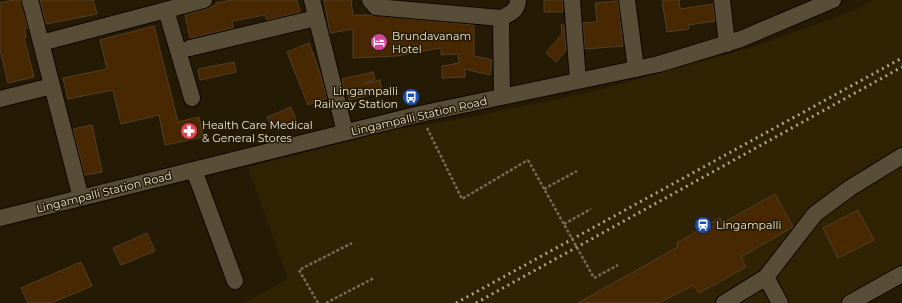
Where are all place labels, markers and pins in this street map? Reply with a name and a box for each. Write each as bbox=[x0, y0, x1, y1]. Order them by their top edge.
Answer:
place label: Brundavanam Hotel bbox=[392, 29, 471, 56]
hotel icon: Brundavanam Hotel bbox=[369, 32, 389, 52]
place label: Lingampalli Railway Station bbox=[314, 84, 398, 111]
bus stop icon: Lingampalli Railway Station bbox=[401, 87, 421, 107]
place label: Health Care Medical & General Stores bbox=[202, 118, 313, 145]
pharmacy icon: Health Care Medical & General Stores bbox=[179, 121, 199, 141]
station icon: Lingampalli bbox=[693, 215, 713, 235]
place label: Lingampalli bbox=[716, 218, 781, 232]

